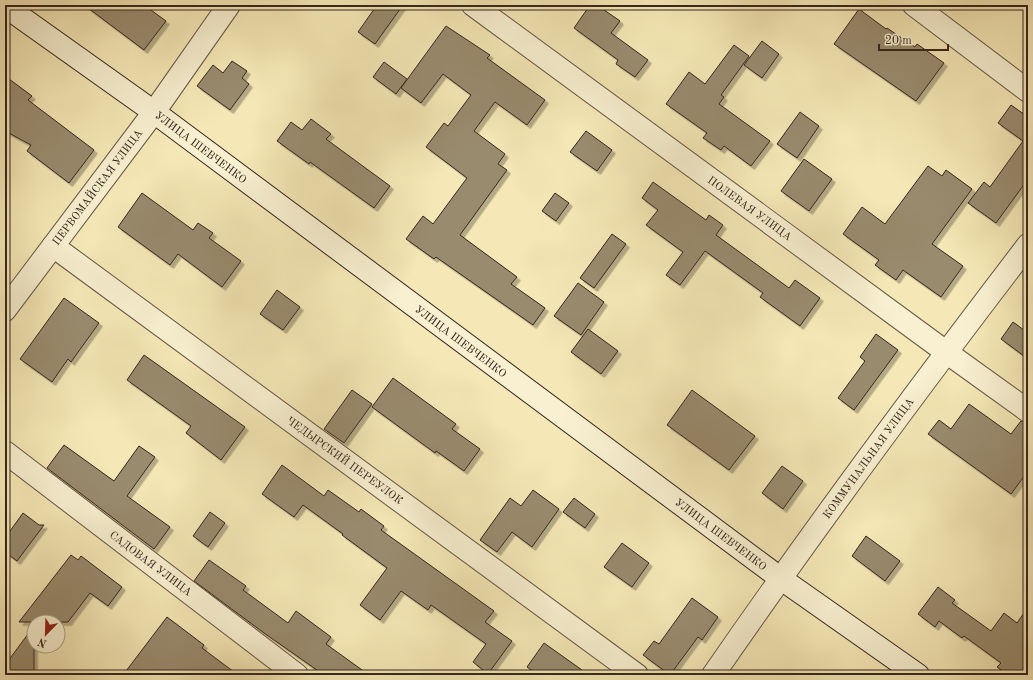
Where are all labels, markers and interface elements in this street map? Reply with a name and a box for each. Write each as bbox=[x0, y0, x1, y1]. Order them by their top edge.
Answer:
scale bar bbox=[879, 26, 948, 52]
text: 20 m bbox=[885, 35, 912, 47]
street label: УЛИЦА ШЕВЧЕНКО bbox=[152, 110, 248, 186]
street label: ПЕРВОМАЙСКАЯ УЛИЦА bbox=[50, 126, 146, 248]
street label: ПОЛЕВАЯ УЛИЦА bbox=[705, 175, 794, 244]
street label: УЛИЦА ШЕВЧЕНКО bbox=[412, 304, 508, 380]
street label: КОММУНАЛЬНАЯ УЛИЦА bbox=[822, 396, 917, 521]
street label: ЧЕДЫРСКИЙ ПЕРЕУЛОК bbox=[284, 414, 405, 507]
street label: УЛИЦА ШЕВЧЕНКО bbox=[672, 497, 768, 573]
street label: САДОВАЯ УЛИЦА bbox=[107, 530, 194, 599]
north arrow bbox=[26, 614, 66, 654]
text: N bbox=[36, 635, 49, 649]

